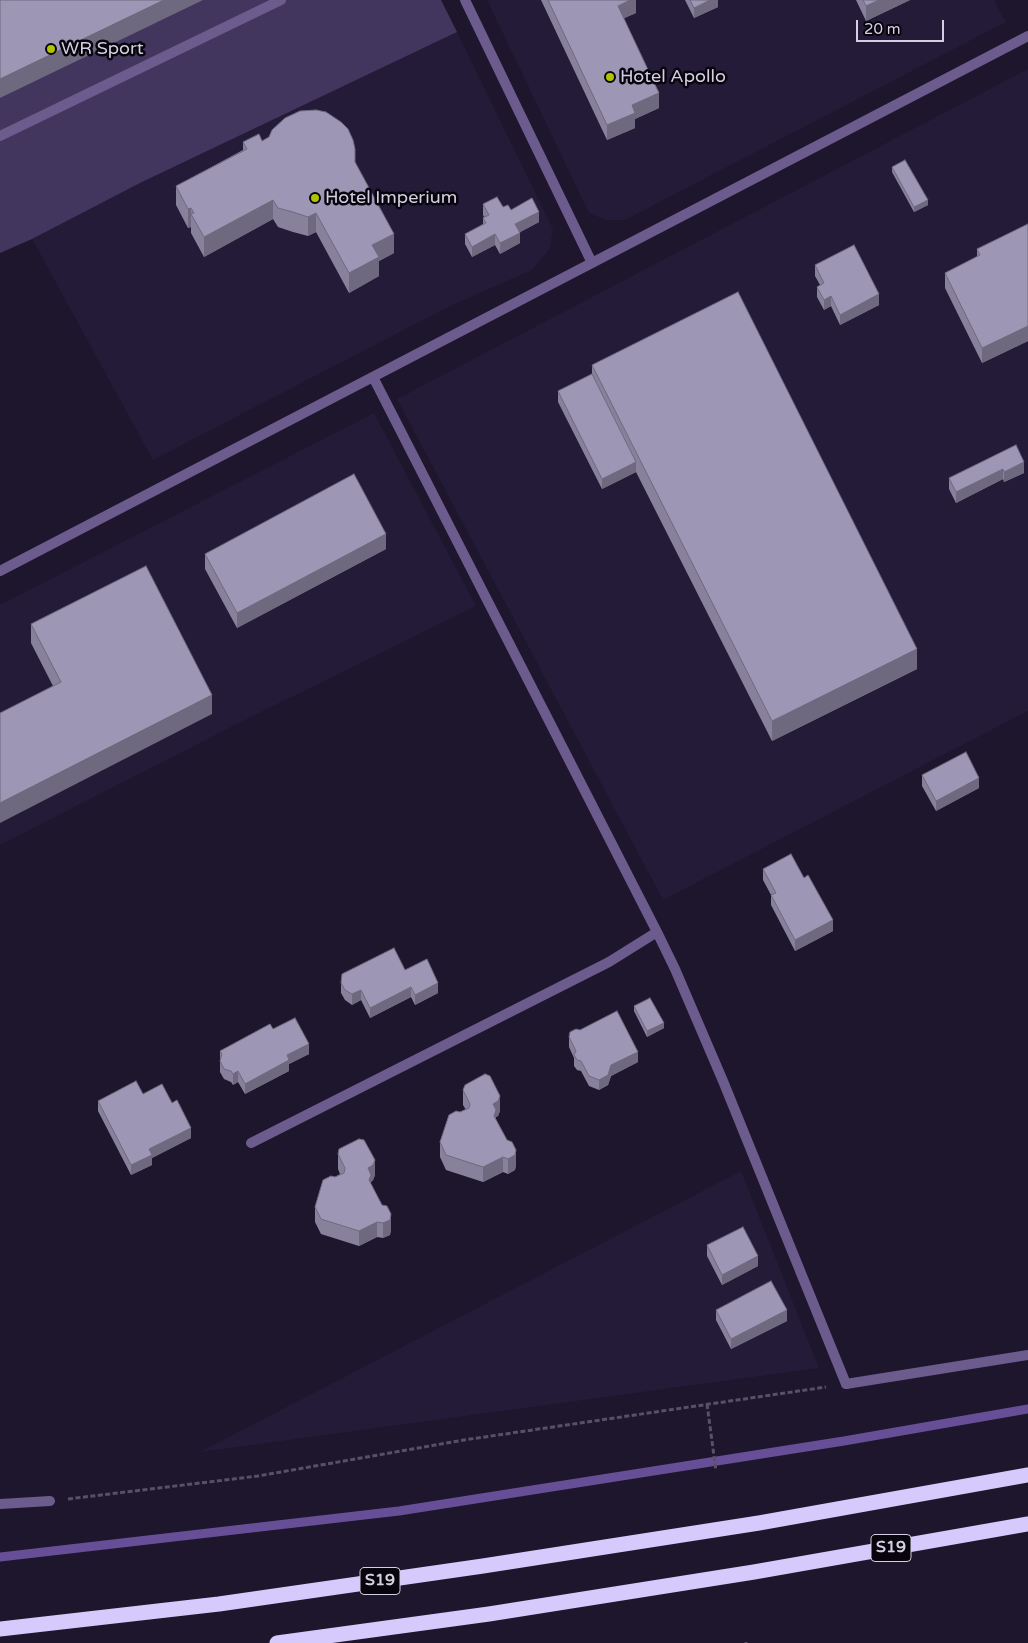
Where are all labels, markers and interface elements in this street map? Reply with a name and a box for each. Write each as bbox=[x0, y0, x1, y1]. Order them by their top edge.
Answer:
scale bar bbox=[858, 10, 946, 42]
text: 20 m bbox=[864, 20, 901, 38]
place label: WR Sport bbox=[61, 38, 144, 60]
marker: WR Sport bbox=[45, 43, 57, 55]
place label: Hotel Apollo bbox=[620, 66, 726, 88]
marker: Hotel Apollo bbox=[604, 71, 616, 83]
place label: Hotel Imperium bbox=[325, 187, 457, 209]
marker: Hotel Imperium bbox=[309, 192, 321, 204]
road number: S19 bbox=[871, 1535, 911, 1562]
road number: S19 bbox=[360, 1568, 400, 1594]

